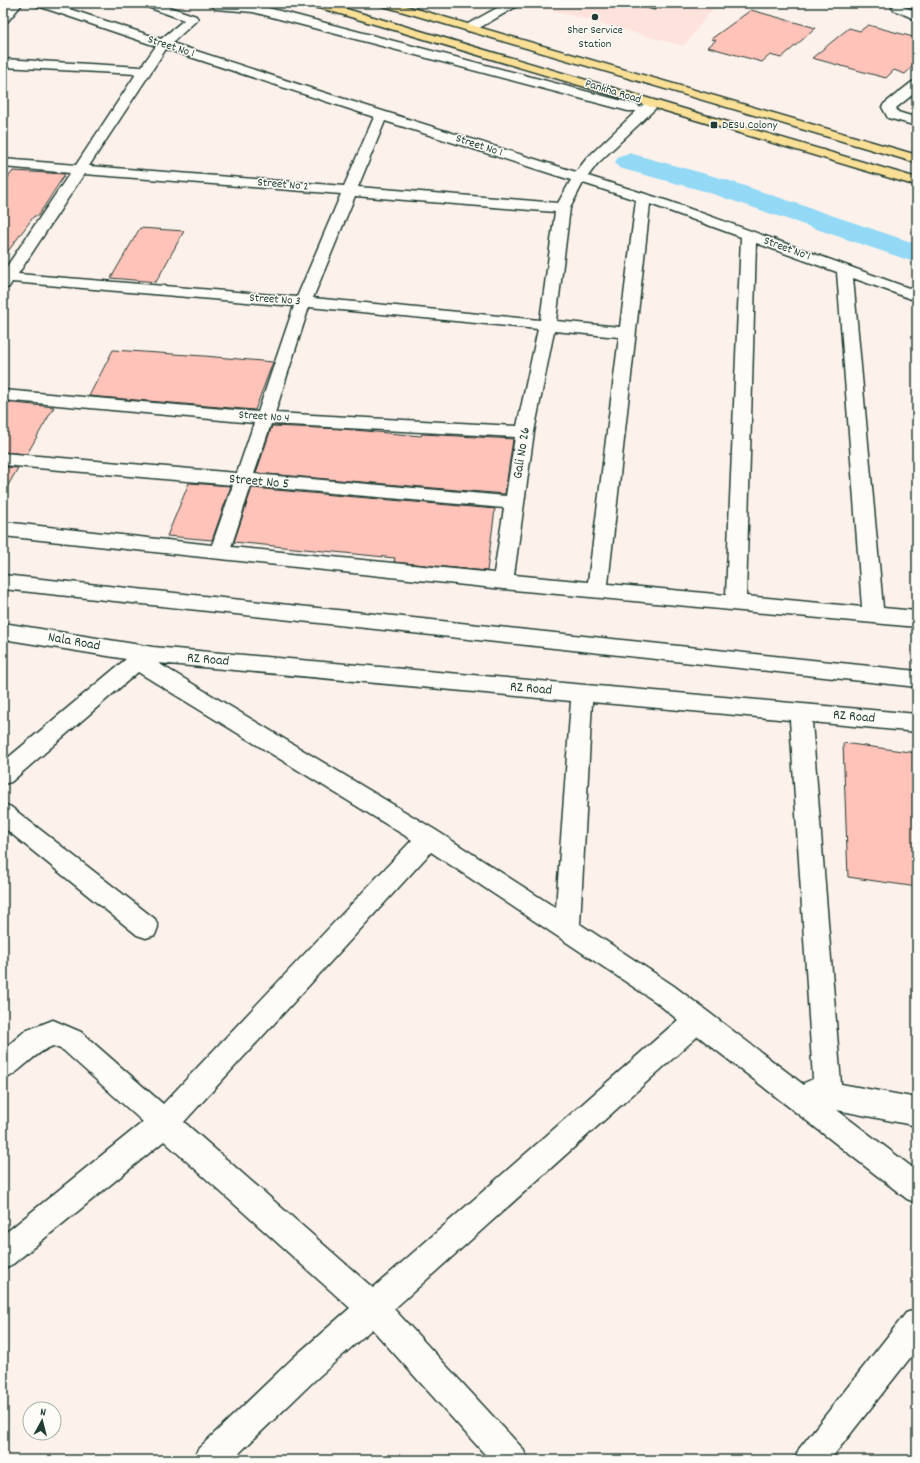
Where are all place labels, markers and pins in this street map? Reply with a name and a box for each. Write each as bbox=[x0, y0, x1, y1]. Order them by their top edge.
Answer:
marker: Sher Service Station bbox=[590, 12, 600, 22]
place label: Sher Service Station bbox=[567, 22, 623, 53]
place label: DESU Colony bbox=[722, 117, 778, 134]
marker: DESU Colony bbox=[709, 120, 719, 130]

